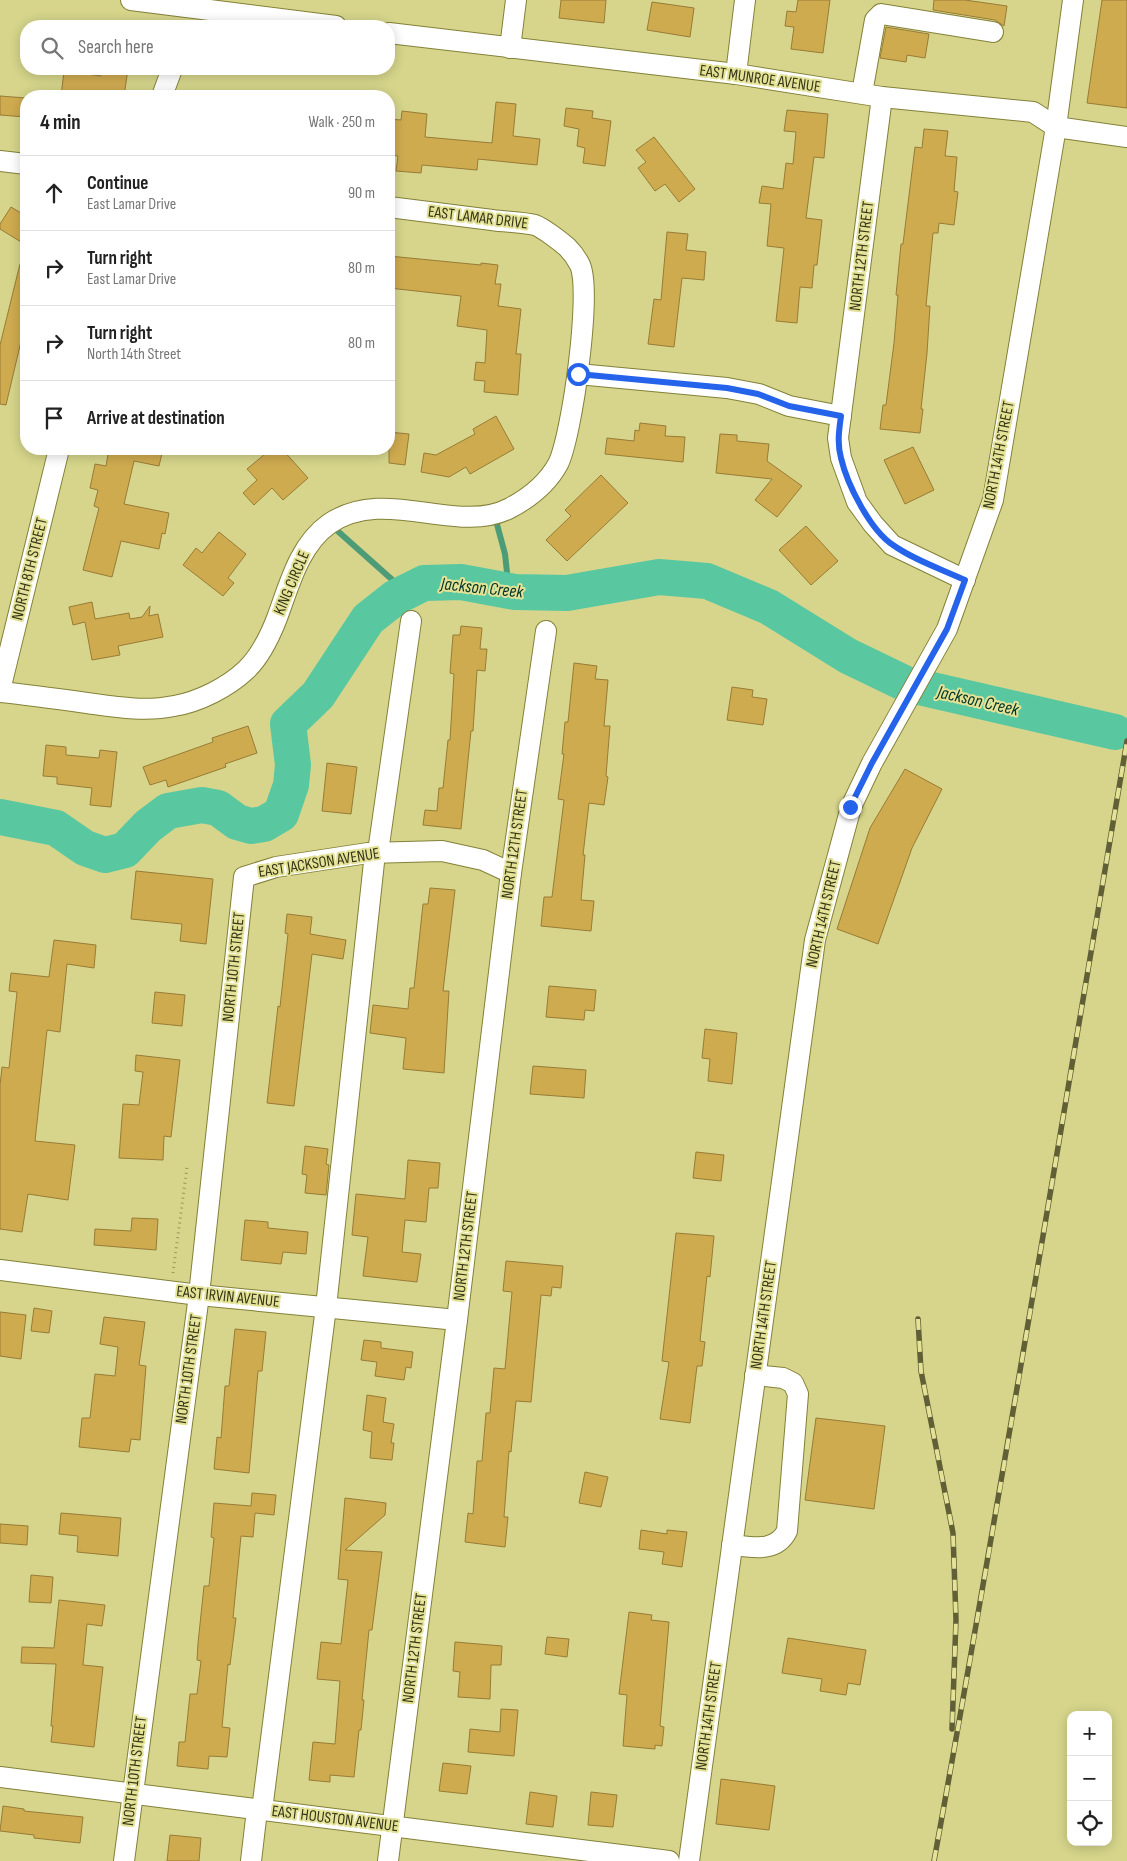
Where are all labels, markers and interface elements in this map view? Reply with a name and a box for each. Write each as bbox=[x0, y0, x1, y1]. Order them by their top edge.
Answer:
search box bbox=[20, 20, 395, 75]
icon: search bbox=[38, 34, 66, 62]
text: Search here bbox=[78, 36, 154, 59]
street label: EAST MUNROE AVENUE bbox=[698, 61, 822, 97]
text: 4 min bbox=[40, 110, 81, 135]
text: Walk · 250 m bbox=[309, 113, 375, 132]
text: Continue bbox=[87, 172, 148, 195]
icon: ahead bbox=[40, 179, 68, 207]
text: 90 m bbox=[348, 184, 375, 203]
text: East Lamar Drive bbox=[87, 195, 176, 214]
street label: NORTH 12TH STREET bbox=[846, 200, 878, 312]
street label: EAST LAMAR DRIVE bbox=[427, 202, 529, 234]
text: Turn right bbox=[87, 247, 152, 270]
icon: right bbox=[40, 254, 68, 282]
text: 80 m bbox=[348, 259, 375, 278]
text: East Lamar Drive bbox=[87, 270, 176, 289]
text: Turn right bbox=[87, 322, 152, 345]
icon: right bbox=[40, 329, 68, 357]
text: 80 m bbox=[348, 334, 375, 353]
text: North 14th Street bbox=[87, 345, 181, 364]
route start bbox=[567, 363, 590, 386]
street label: NORTH 14TH STREET bbox=[979, 399, 1019, 510]
icon: arrive bbox=[40, 404, 68, 432]
text: Arrive at destination bbox=[87, 407, 225, 430]
street label: NORTH 8TH STREET bbox=[8, 515, 52, 622]
street label: KING CIRCLE bbox=[270, 548, 314, 618]
water label: Jackson Creek bbox=[439, 573, 525, 603]
water label: Jackson Creek bbox=[934, 681, 1022, 721]
street label: NORTH 12TH STREET bbox=[498, 788, 532, 900]
route end bbox=[839, 796, 862, 819]
street label: EAST JACKSON AVENUE bbox=[257, 844, 381, 882]
street label: NORTH 14TH STREET bbox=[802, 858, 846, 969]
street label: NORTH 10TH STREET bbox=[219, 911, 249, 1023]
street label: NORTH 12TH STREET bbox=[450, 1190, 482, 1302]
street label: NORTH 14TH STREET bbox=[747, 1259, 781, 1370]
street label: EAST IRVIN AVENUE bbox=[175, 1282, 281, 1312]
street label: NORTH 10TH STREET bbox=[172, 1313, 206, 1425]
street label: NORTH 12TH STREET bbox=[399, 1592, 431, 1704]
street label: NORTH 14TH STREET bbox=[692, 1660, 726, 1771]
map controls bbox=[1067, 1711, 1112, 1846]
button: + bbox=[1067, 1711, 1112, 1756]
street label: NORTH 10TH STREET bbox=[119, 1715, 151, 1827]
button: − bbox=[1067, 1756, 1112, 1801]
button: locate bbox=[1067, 1801, 1112, 1846]
street label: EAST HOUSTON AVENUE bbox=[271, 1802, 399, 1836]

